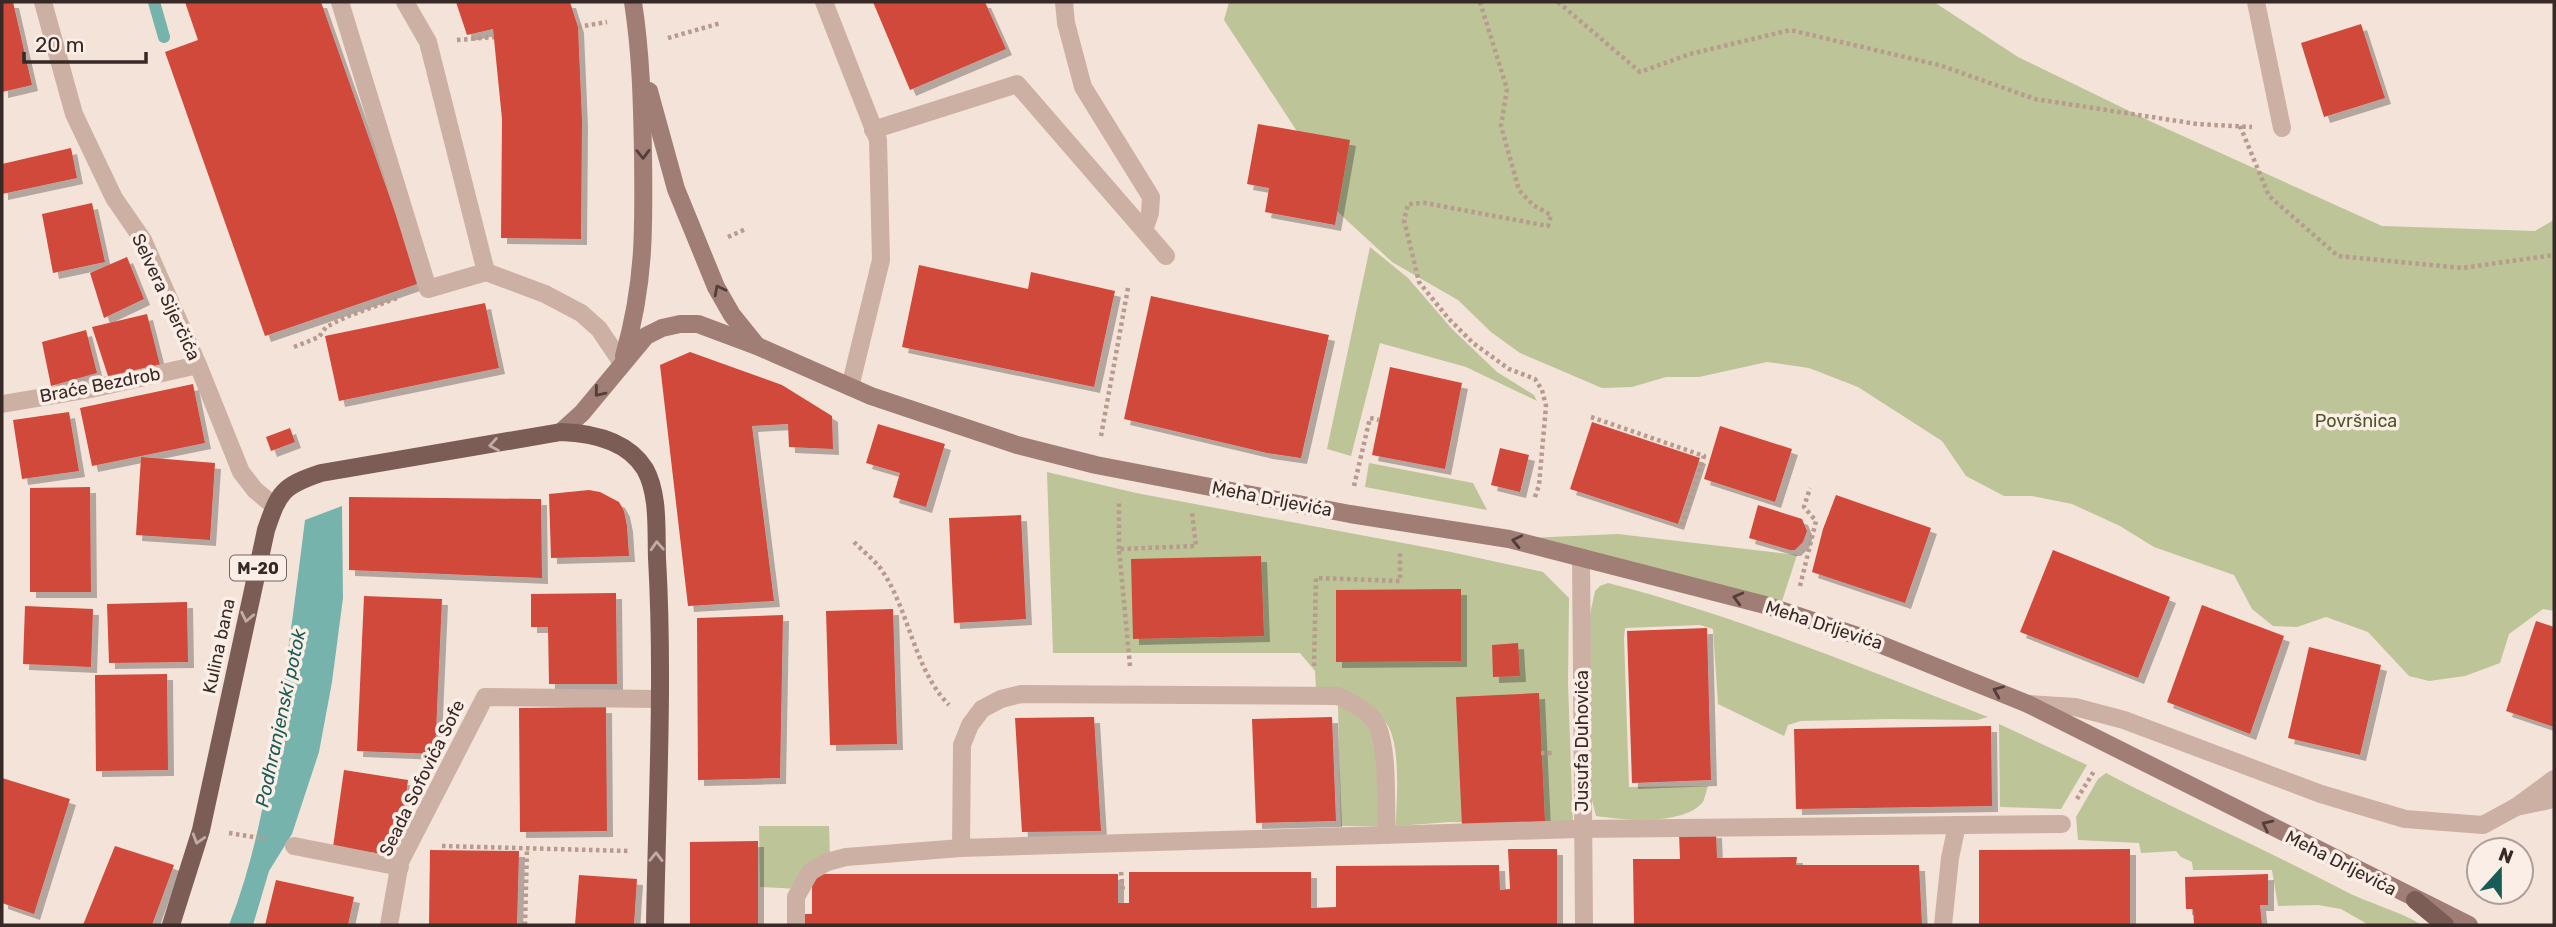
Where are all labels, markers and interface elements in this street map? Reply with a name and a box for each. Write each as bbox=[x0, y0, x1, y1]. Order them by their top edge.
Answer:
scale bar bbox=[24, 21, 147, 65]
text: 20 m bbox=[35, 32, 84, 57]
one-way arrow bbox=[635, 149, 650, 160]
street label: Selvera Sijerčića bbox=[127, 230, 205, 364]
one-way arrow bbox=[713, 285, 727, 297]
street label: Braće Bezdrob bbox=[38, 363, 162, 407]
one-way arrow bbox=[595, 385, 608, 397]
park label: Površnica bbox=[2315, 410, 2397, 432]
one-way arrow bbox=[488, 437, 500, 452]
street label: Meha Drljevića bbox=[1210, 477, 1334, 521]
one-way arrow bbox=[1512, 535, 1524, 549]
one-way arrow bbox=[649, 540, 664, 551]
road number: M-20 bbox=[230, 555, 286, 580]
one-way arrow bbox=[1732, 592, 1744, 606]
street label: Kulina bana bbox=[198, 596, 240, 696]
street label: Meha Drljevića bbox=[1763, 596, 1885, 654]
one-way arrow bbox=[240, 611, 255, 623]
water label: Podhranjenski potok bbox=[250, 627, 311, 809]
street label: Jusufa Duhovića bbox=[1571, 670, 1593, 812]
one-way arrow bbox=[1992, 685, 2005, 699]
street label: Seada Sofovića Sofe bbox=[375, 696, 469, 860]
one-way arrow bbox=[2262, 820, 2274, 834]
street label: Meha Drljevića bbox=[2282, 826, 2400, 900]
one-way arrow bbox=[191, 833, 206, 845]
north arrow bbox=[2465, 836, 2535, 906]
text: N bbox=[2495, 842, 2516, 869]
one-way arrow bbox=[649, 851, 664, 862]

